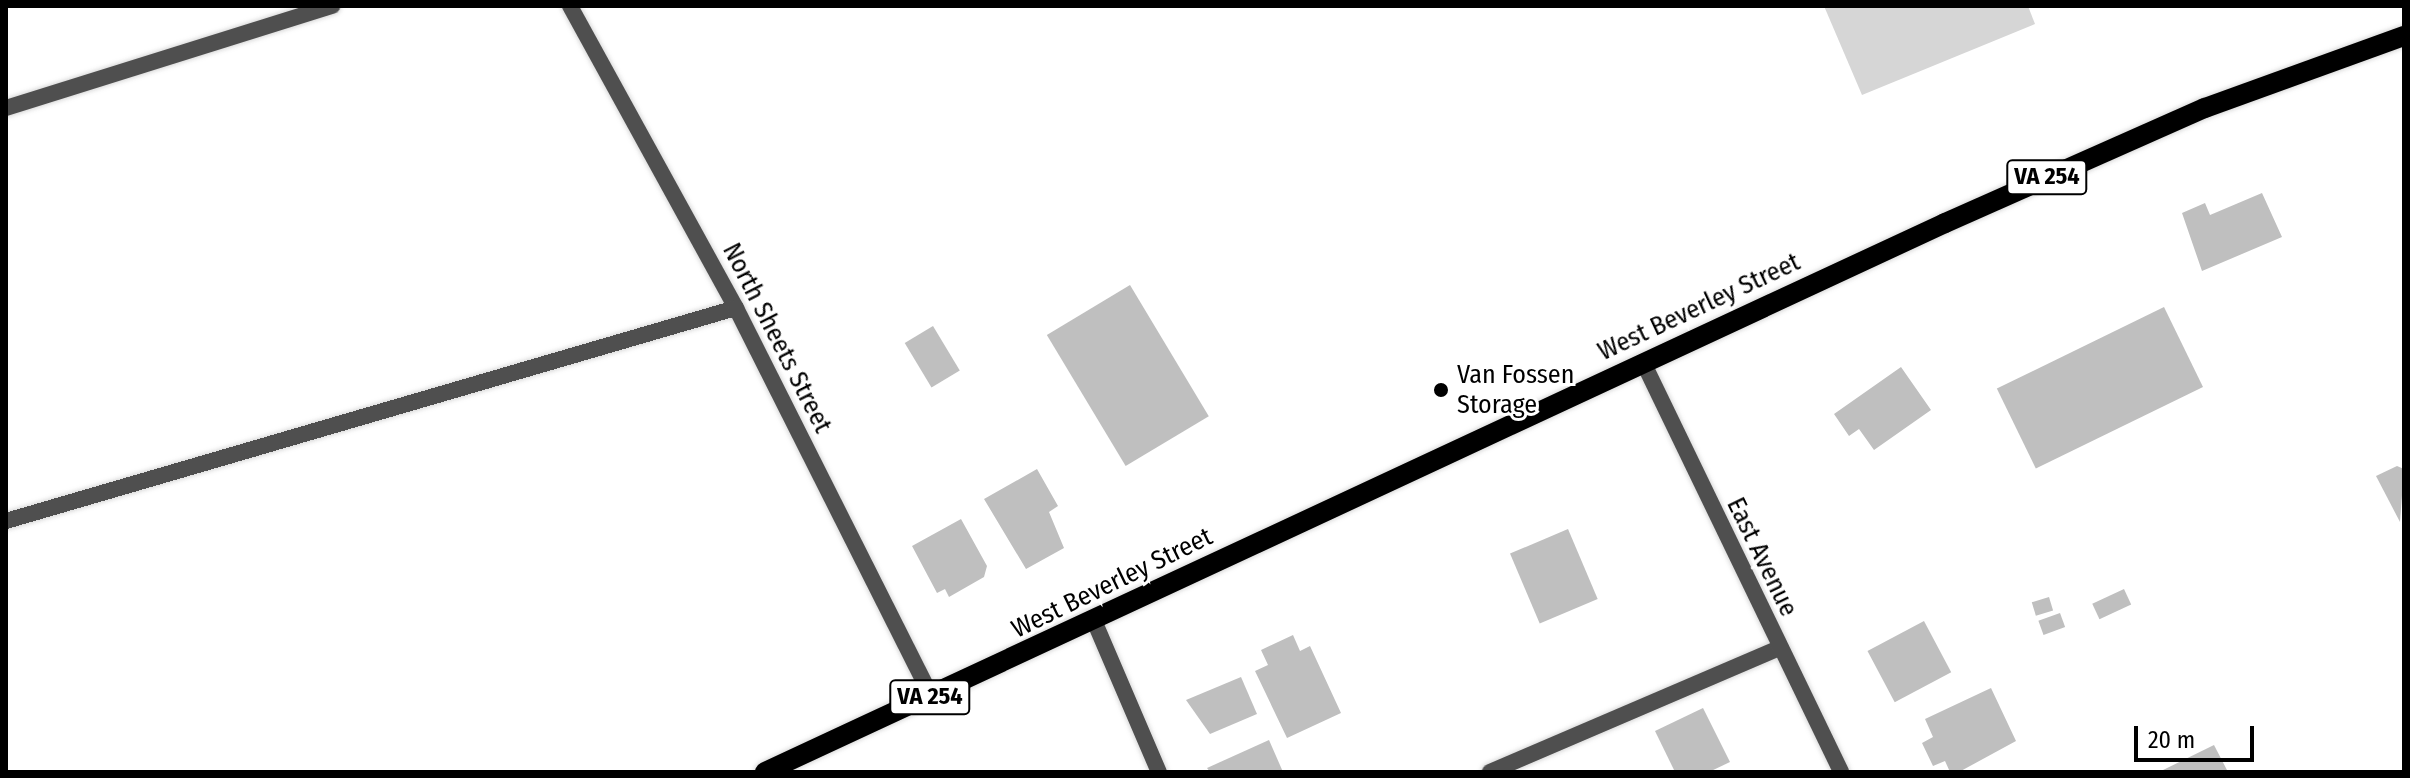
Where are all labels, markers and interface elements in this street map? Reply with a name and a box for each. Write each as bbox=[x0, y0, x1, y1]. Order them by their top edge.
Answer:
road number: VA 254 bbox=[2005, 157, 2089, 197]
street label: North Sheets Street bbox=[716, 238, 838, 438]
street label: West Beverley Street bbox=[1593, 247, 1805, 367]
place label: Van Fossen Storage bbox=[1457, 359, 1574, 420]
marker: Van Fossen Storage bbox=[1432, 381, 1450, 399]
street label: East Avenue bbox=[1720, 493, 1804, 621]
street label: West Beverley Street bbox=[1007, 521, 1217, 645]
road number: VA 254 bbox=[888, 677, 972, 717]
scale bar bbox=[2138, 710, 2258, 760]
text: 20 m bbox=[2148, 726, 2195, 754]

